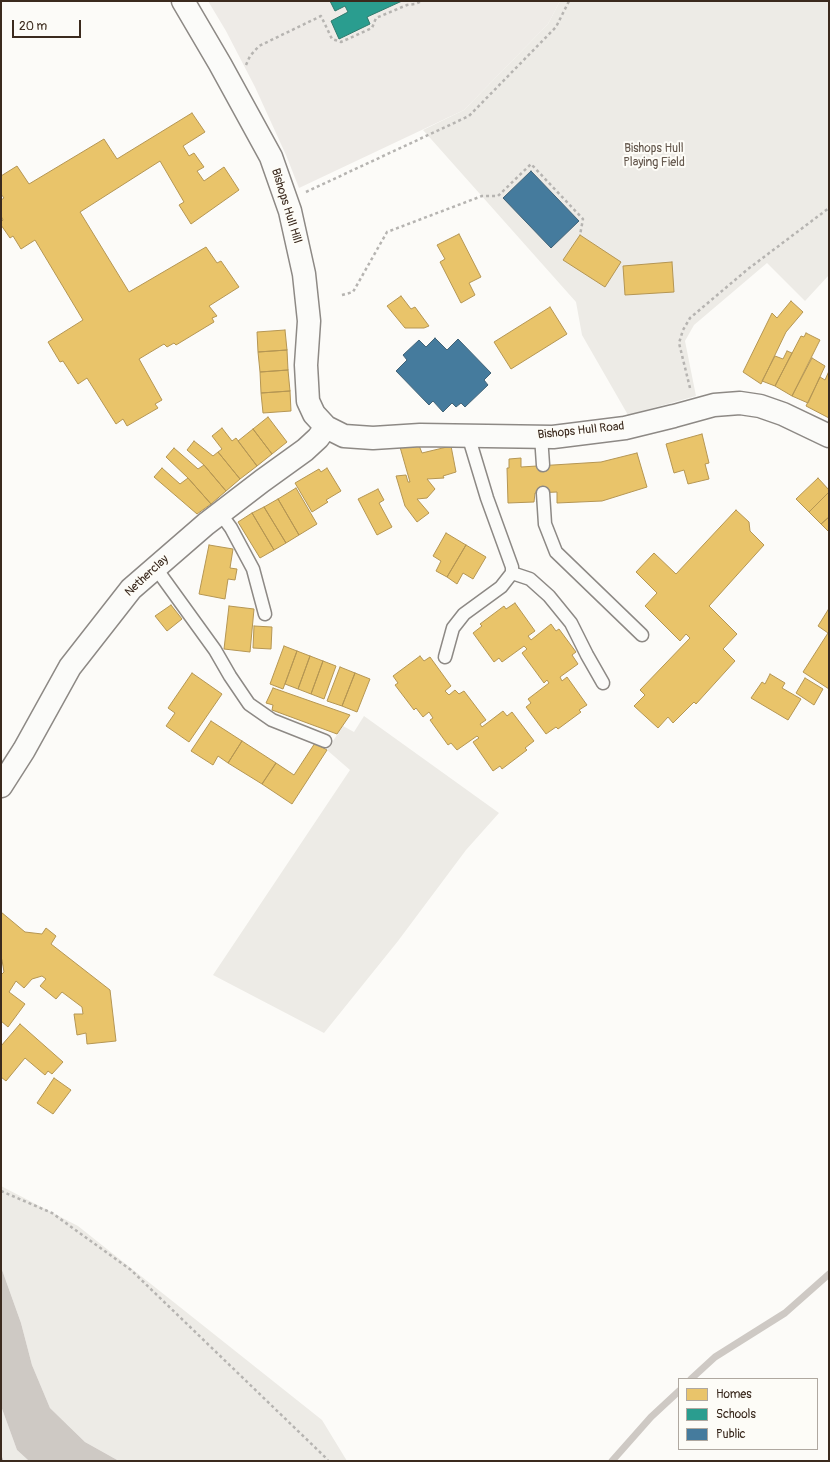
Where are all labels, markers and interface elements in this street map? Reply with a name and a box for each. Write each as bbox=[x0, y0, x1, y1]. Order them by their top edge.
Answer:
scale bar bbox=[14, 12, 83, 38]
text: 20 m bbox=[19, 19, 47, 34]
park label: Bishops Hull Playing Field bbox=[623, 142, 685, 170]
street label: Bishops Hull Hill bbox=[268, 167, 304, 245]
street label: Bishops Hull Road bbox=[537, 419, 625, 443]
street label: Netherclay bbox=[122, 552, 172, 600]
legend bbox=[678, 1378, 818, 1450]
text: Homes bbox=[716, 1387, 752, 1402]
text: Schools bbox=[716, 1407, 756, 1422]
text: Public bbox=[716, 1427, 746, 1442]

